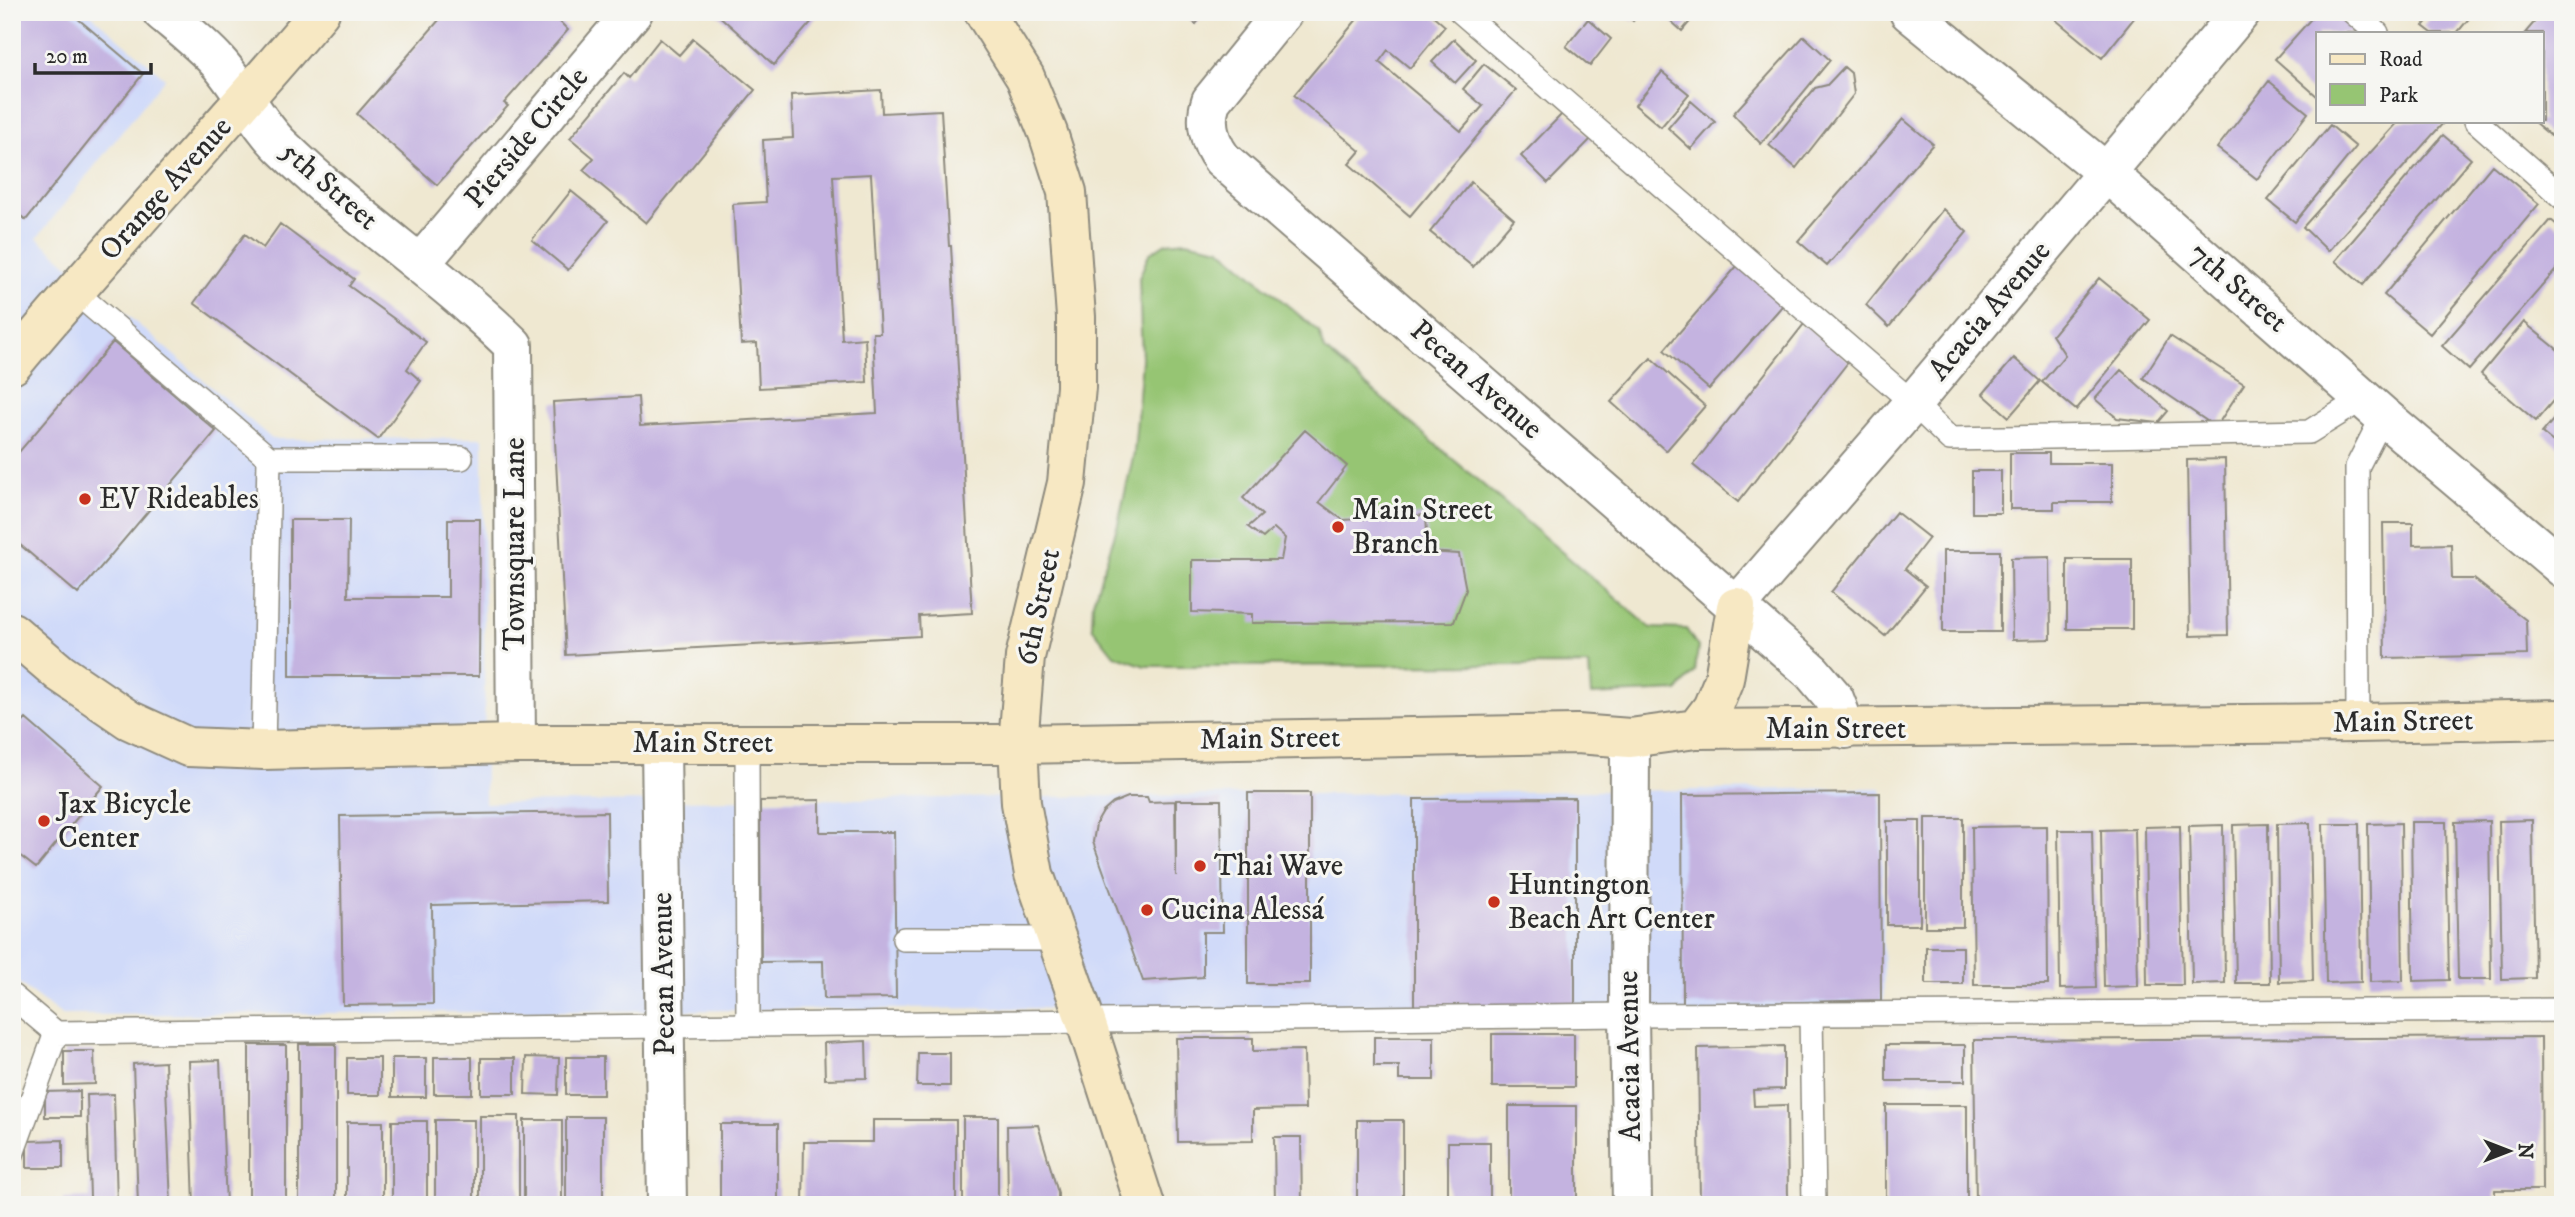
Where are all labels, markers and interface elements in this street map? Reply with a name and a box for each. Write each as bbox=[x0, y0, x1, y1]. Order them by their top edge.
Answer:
scale bar bbox=[35, 32, 150, 76]
legend bbox=[2316, 32, 2544, 122]
text: 20 m bbox=[46, 44, 88, 70]
text: Road bbox=[2379, 47, 2423, 73]
street label: Pierside Circle bbox=[457, 60, 597, 216]
text: Park bbox=[2379, 83, 2419, 109]
street label: Orange Avenue bbox=[92, 109, 240, 269]
street label: 5th Street bbox=[272, 133, 386, 239]
street label: Acacia Avenue bbox=[1921, 234, 2059, 388]
street label: 7th Street bbox=[2181, 235, 2295, 341]
street label: Pecan Avenue bbox=[1402, 312, 1550, 448]
street label: Townsquare Lane bbox=[497, 437, 534, 651]
place label: EV Rideables bbox=[99, 481, 259, 518]
marker: EV Rideables bbox=[77, 491, 93, 507]
place label: Main Street Branch bbox=[1352, 492, 1493, 563]
marker: Main Street Branch bbox=[1330, 519, 1346, 535]
street label: 6th Street bbox=[1009, 545, 1069, 669]
street label: Main Street bbox=[2332, 702, 2474, 742]
street label: Main Street bbox=[1766, 711, 1906, 748]
street label: Main Street bbox=[1199, 719, 1341, 759]
street label: Main Street bbox=[633, 725, 773, 762]
place label: Jax Bicycle Center bbox=[55, 786, 191, 857]
marker: Jax Bicycle Center bbox=[36, 813, 52, 829]
place label: Thai Wave bbox=[1214, 848, 1343, 885]
marker: Thai Wave bbox=[1192, 858, 1208, 874]
place label: Huntington Beach Art Center bbox=[1508, 867, 1715, 938]
street label: Pecan Avenue bbox=[644, 892, 684, 1056]
place label: Cucina Alessá bbox=[1161, 892, 1324, 929]
marker: Huntington Beach Art Center bbox=[1486, 894, 1502, 910]
marker: Cucina Alessá bbox=[1139, 902, 1155, 918]
street label: Acacia Avenue bbox=[1610, 970, 1650, 1142]
north arrow bbox=[2474, 1116, 2544, 1186]
text: N bbox=[2513, 1143, 2536, 1159]

